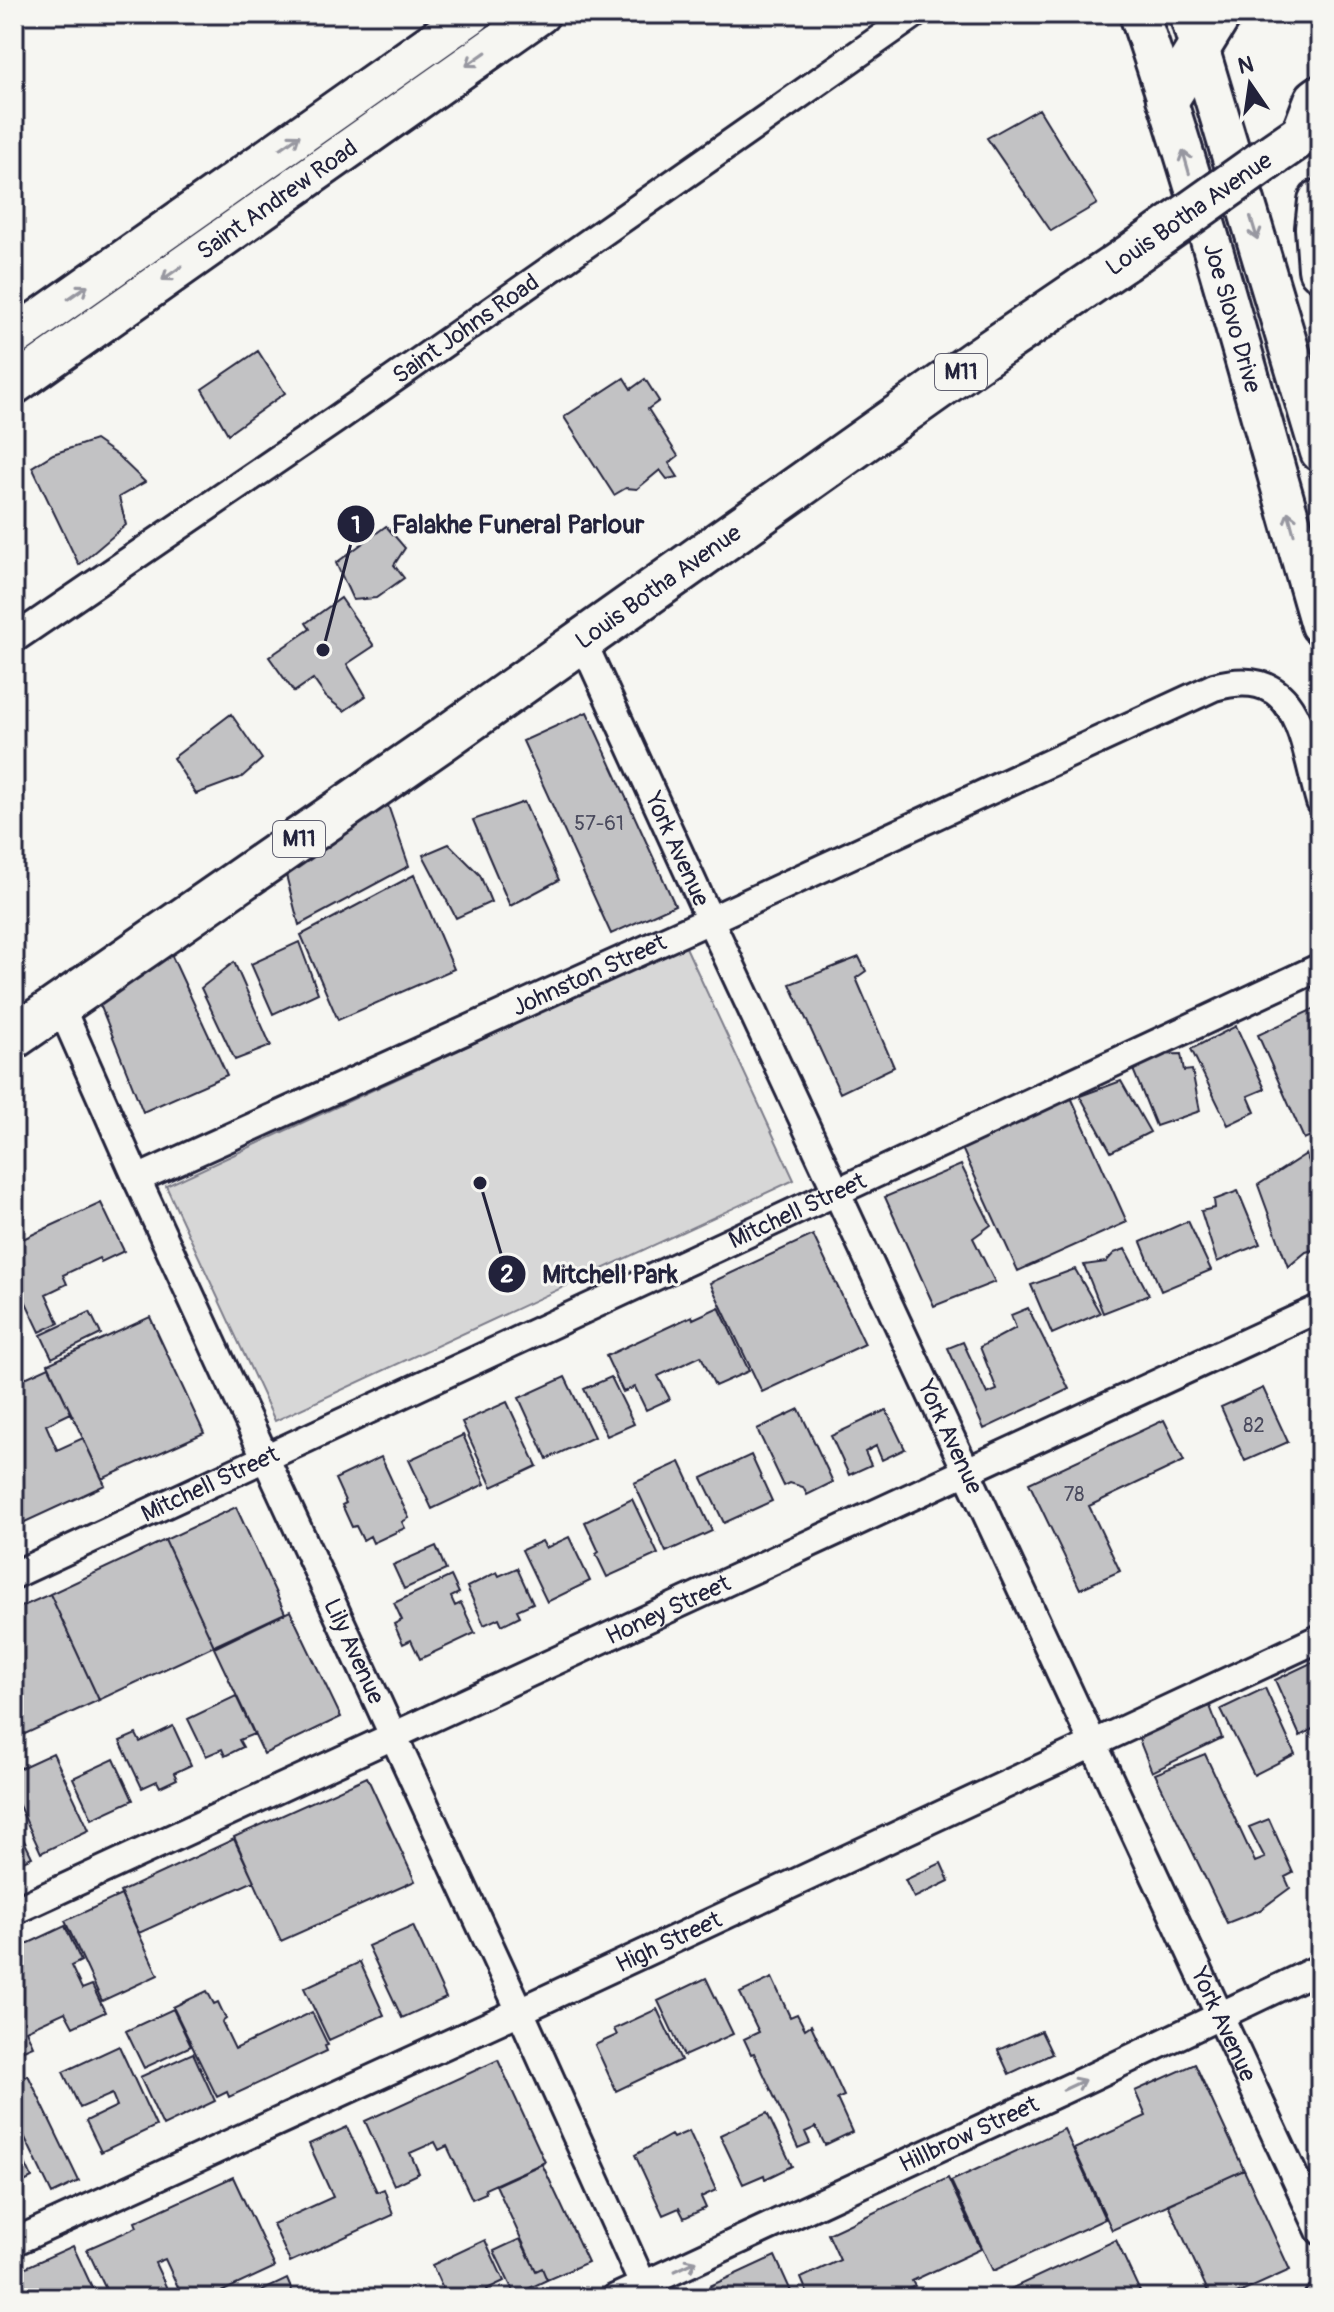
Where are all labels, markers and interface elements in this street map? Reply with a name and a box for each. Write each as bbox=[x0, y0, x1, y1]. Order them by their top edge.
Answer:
north arrow bbox=[1210, 44, 1290, 124]
text: N bbox=[1235, 50, 1256, 81]
one-way arrow bbox=[466, 51, 488, 67]
street label: Saint Andrew Road bbox=[191, 133, 363, 266]
one-way arrow bbox=[279, 134, 301, 150]
street label: Louis Botha Avenue bbox=[1100, 146, 1278, 282]
one-way arrow bbox=[1178, 149, 1193, 175]
one-way arrow bbox=[1247, 214, 1262, 240]
street label: Joe Slovo Drive bbox=[1197, 240, 1268, 396]
one-way arrow bbox=[162, 265, 184, 281]
street label: Saint Johns Road bbox=[387, 267, 544, 390]
one-way arrow bbox=[66, 284, 88, 300]
road number: M11 bbox=[935, 354, 987, 390]
callout: Falakhe Funeral Parlour bbox=[336, 499, 661, 549]
text: Falakhe Funeral Parlour bbox=[392, 509, 645, 541]
one-way arrow bbox=[1283, 510, 1298, 536]
text: 1 bbox=[351, 511, 361, 540]
street label: Louis Botha Avenue bbox=[570, 518, 747, 655]
street label: York Avenue bbox=[639, 787, 716, 911]
house number: 57-61 bbox=[574, 811, 624, 836]
road number: M11 bbox=[273, 821, 325, 857]
street label: Johnston Street bbox=[507, 927, 671, 1022]
street label: Mitchell Street bbox=[724, 1166, 871, 1255]
callout: Mitchell Park bbox=[487, 1249, 694, 1299]
text: Mitchell Park bbox=[542, 1259, 679, 1291]
text: 2 bbox=[500, 1260, 514, 1289]
street label: York Avenue bbox=[911, 1374, 990, 1499]
house number: 82 bbox=[1243, 1413, 1265, 1438]
street label: Mitchell Street bbox=[136, 1439, 283, 1528]
house number: 78 bbox=[1064, 1482, 1084, 1507]
street label: Honey Street bbox=[601, 1568, 735, 1651]
street label: Lily Avenue bbox=[318, 1594, 391, 1709]
street label: High Street bbox=[611, 1905, 726, 1979]
street label: York Avenue bbox=[1185, 1962, 1263, 2086]
one-way arrow bbox=[1062, 2077, 1086, 2092]
street label: Hillbrow Street bbox=[895, 2089, 1043, 2179]
one-way arrow bbox=[673, 2257, 698, 2272]

